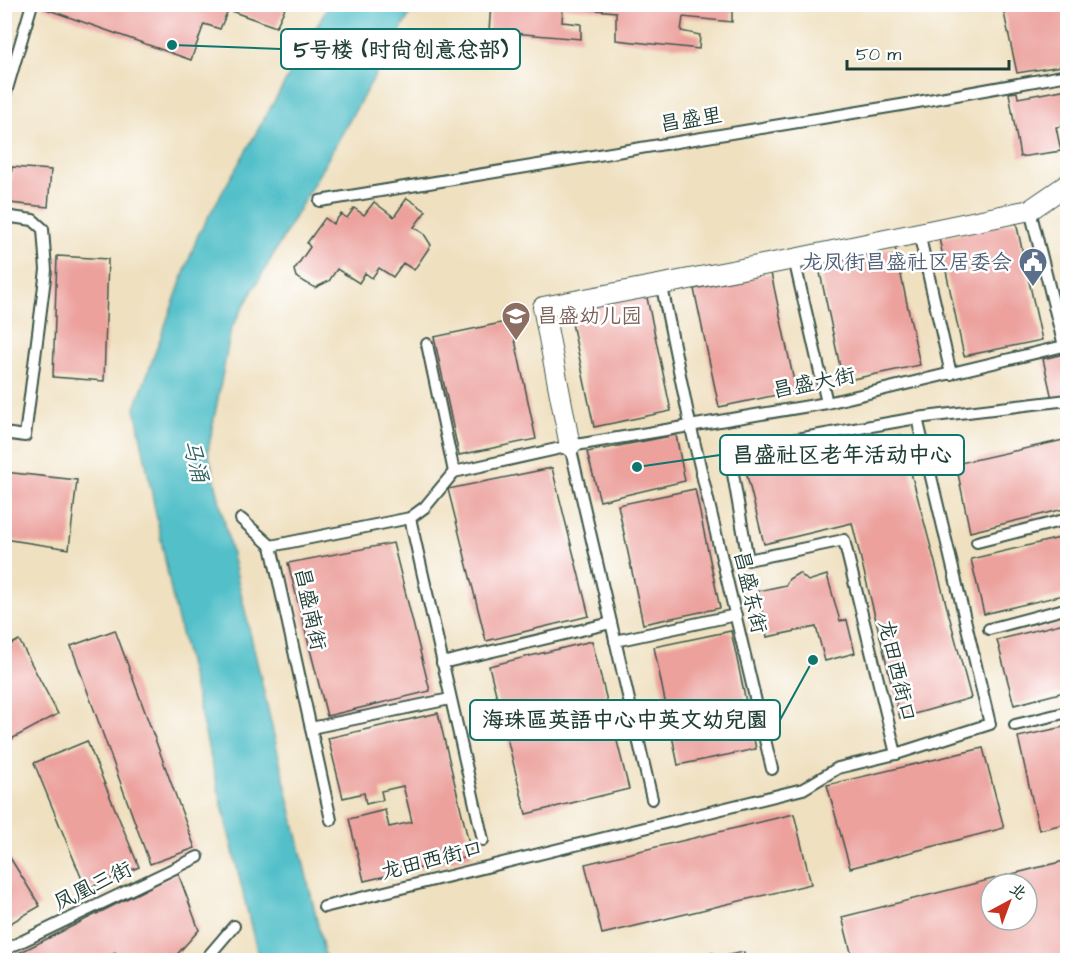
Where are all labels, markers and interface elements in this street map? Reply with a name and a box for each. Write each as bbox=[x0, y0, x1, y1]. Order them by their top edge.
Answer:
callout: 5号楼 (时尚创意总部) bbox=[281, 29, 520, 69]
scale bar bbox=[847, 33, 1009, 71]
text: 5号楼 (时尚创意总部) bbox=[294, 35, 509, 66]
text: 50 m bbox=[856, 42, 901, 67]
street label: 昌盛里 bbox=[658, 101, 724, 139]
public building icon: 龙凤街昌盛社区居委会 bbox=[1017, 246, 1049, 288]
place label: 龙凤街昌盛社区居委会 bbox=[802, 248, 1012, 277]
school or university icon: 昌盛幼儿园 bbox=[500, 300, 532, 342]
place label: 昌盛幼儿园 bbox=[537, 302, 642, 331]
street label: 昌盛大街 bbox=[770, 361, 858, 405]
callout: 昌盛社区老年活动中心 bbox=[720, 435, 964, 475]
water label: 马涌 bbox=[175, 436, 216, 487]
text: 昌盛社区老年活动中心 bbox=[732, 440, 952, 471]
street label: 昌盛东街 bbox=[726, 548, 774, 636]
street label: 昌盛南街 bbox=[287, 565, 333, 653]
street label: 龙田西街口 bbox=[871, 617, 923, 725]
callout: 海珠區英語中心中英文幼兒園 bbox=[470, 700, 780, 740]
text: 海珠區英語中心中英文幼兒園 bbox=[482, 705, 768, 736]
street label: 龙田西街口 bbox=[378, 833, 486, 887]
street label: 凤凰三街 bbox=[49, 855, 137, 917]
north arrow bbox=[979, 872, 1039, 932]
text: 北 bbox=[1005, 878, 1031, 905]

